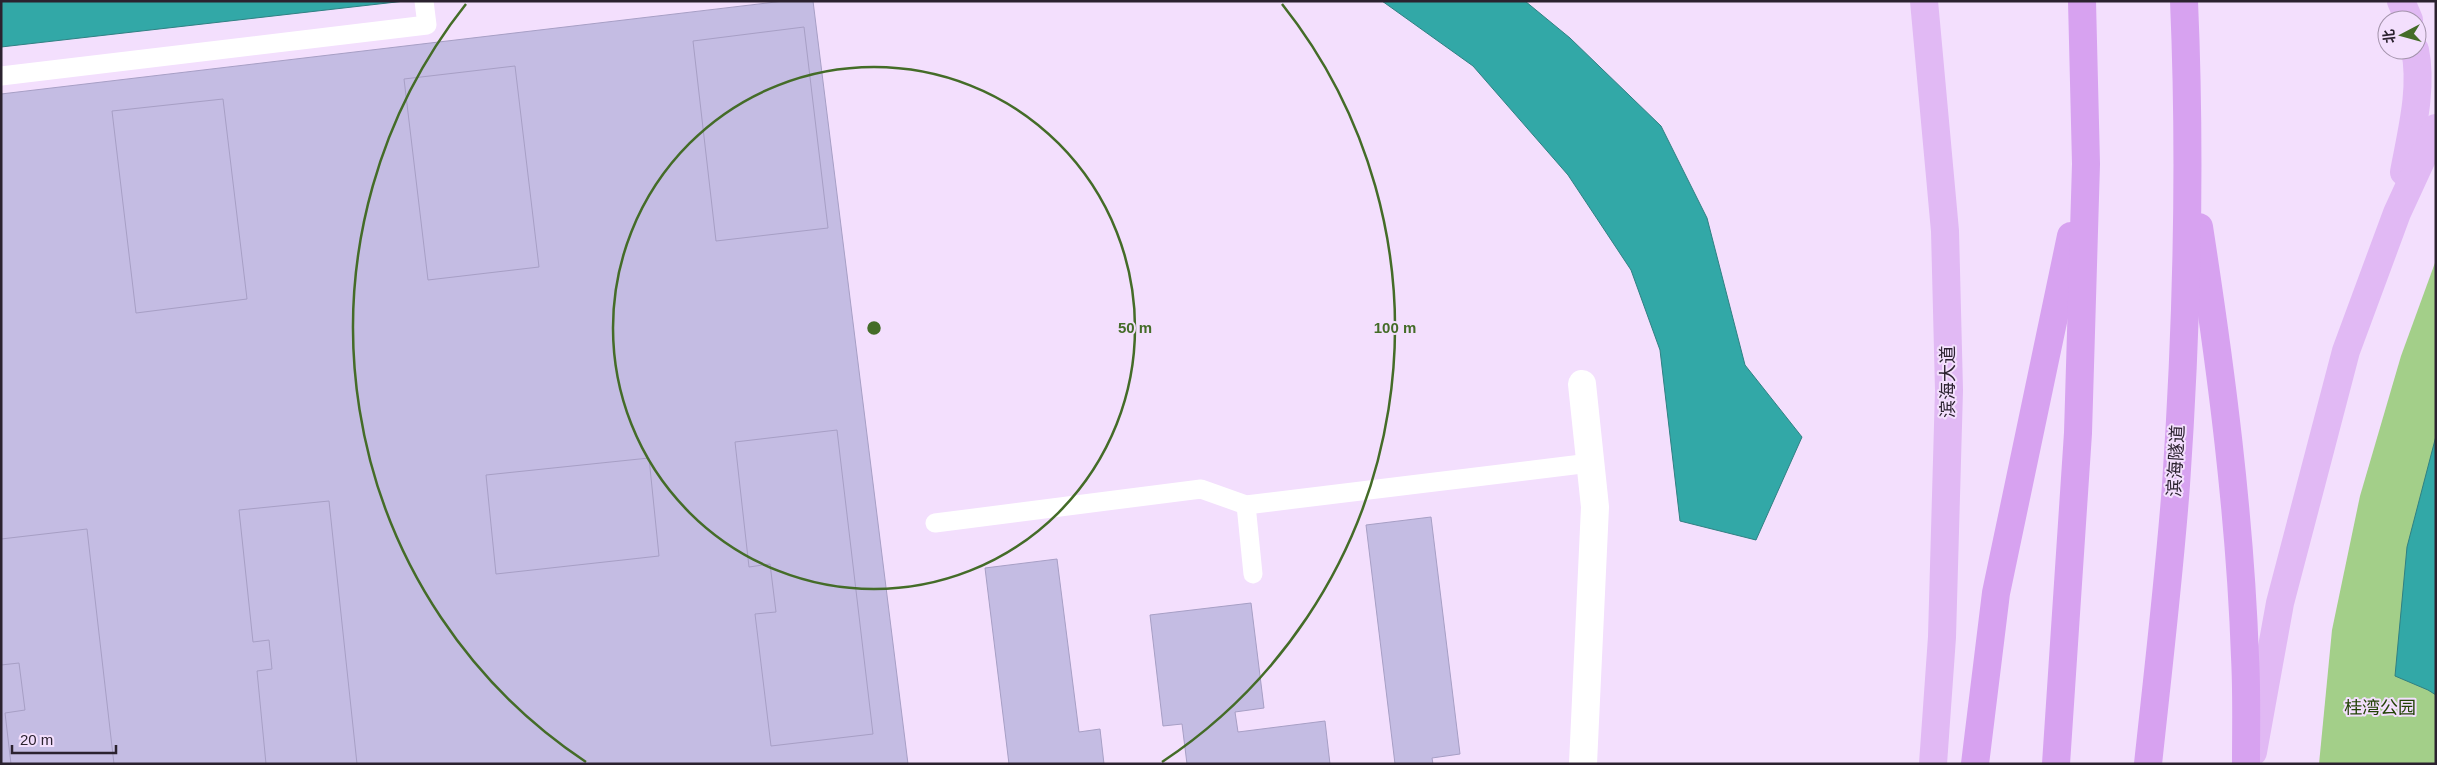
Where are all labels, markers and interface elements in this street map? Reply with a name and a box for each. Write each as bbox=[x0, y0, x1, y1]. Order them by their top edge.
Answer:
north arrow bbox=[2377, 10, 2427, 60]
text: 北 bbox=[2380, 29, 2398, 44]
centre of rings bbox=[865, 319, 883, 337]
text: 50 m bbox=[1118, 319, 1152, 336]
text: 100 m bbox=[1374, 319, 1416, 336]
street label: 滨海大道 bbox=[1938, 346, 1958, 418]
street label: 滨海隧道 bbox=[2164, 425, 2188, 497]
park label: 桂湾公园 bbox=[2344, 698, 2416, 718]
scale bar bbox=[12, 722, 116, 754]
text: 20 m bbox=[20, 731, 53, 748]

